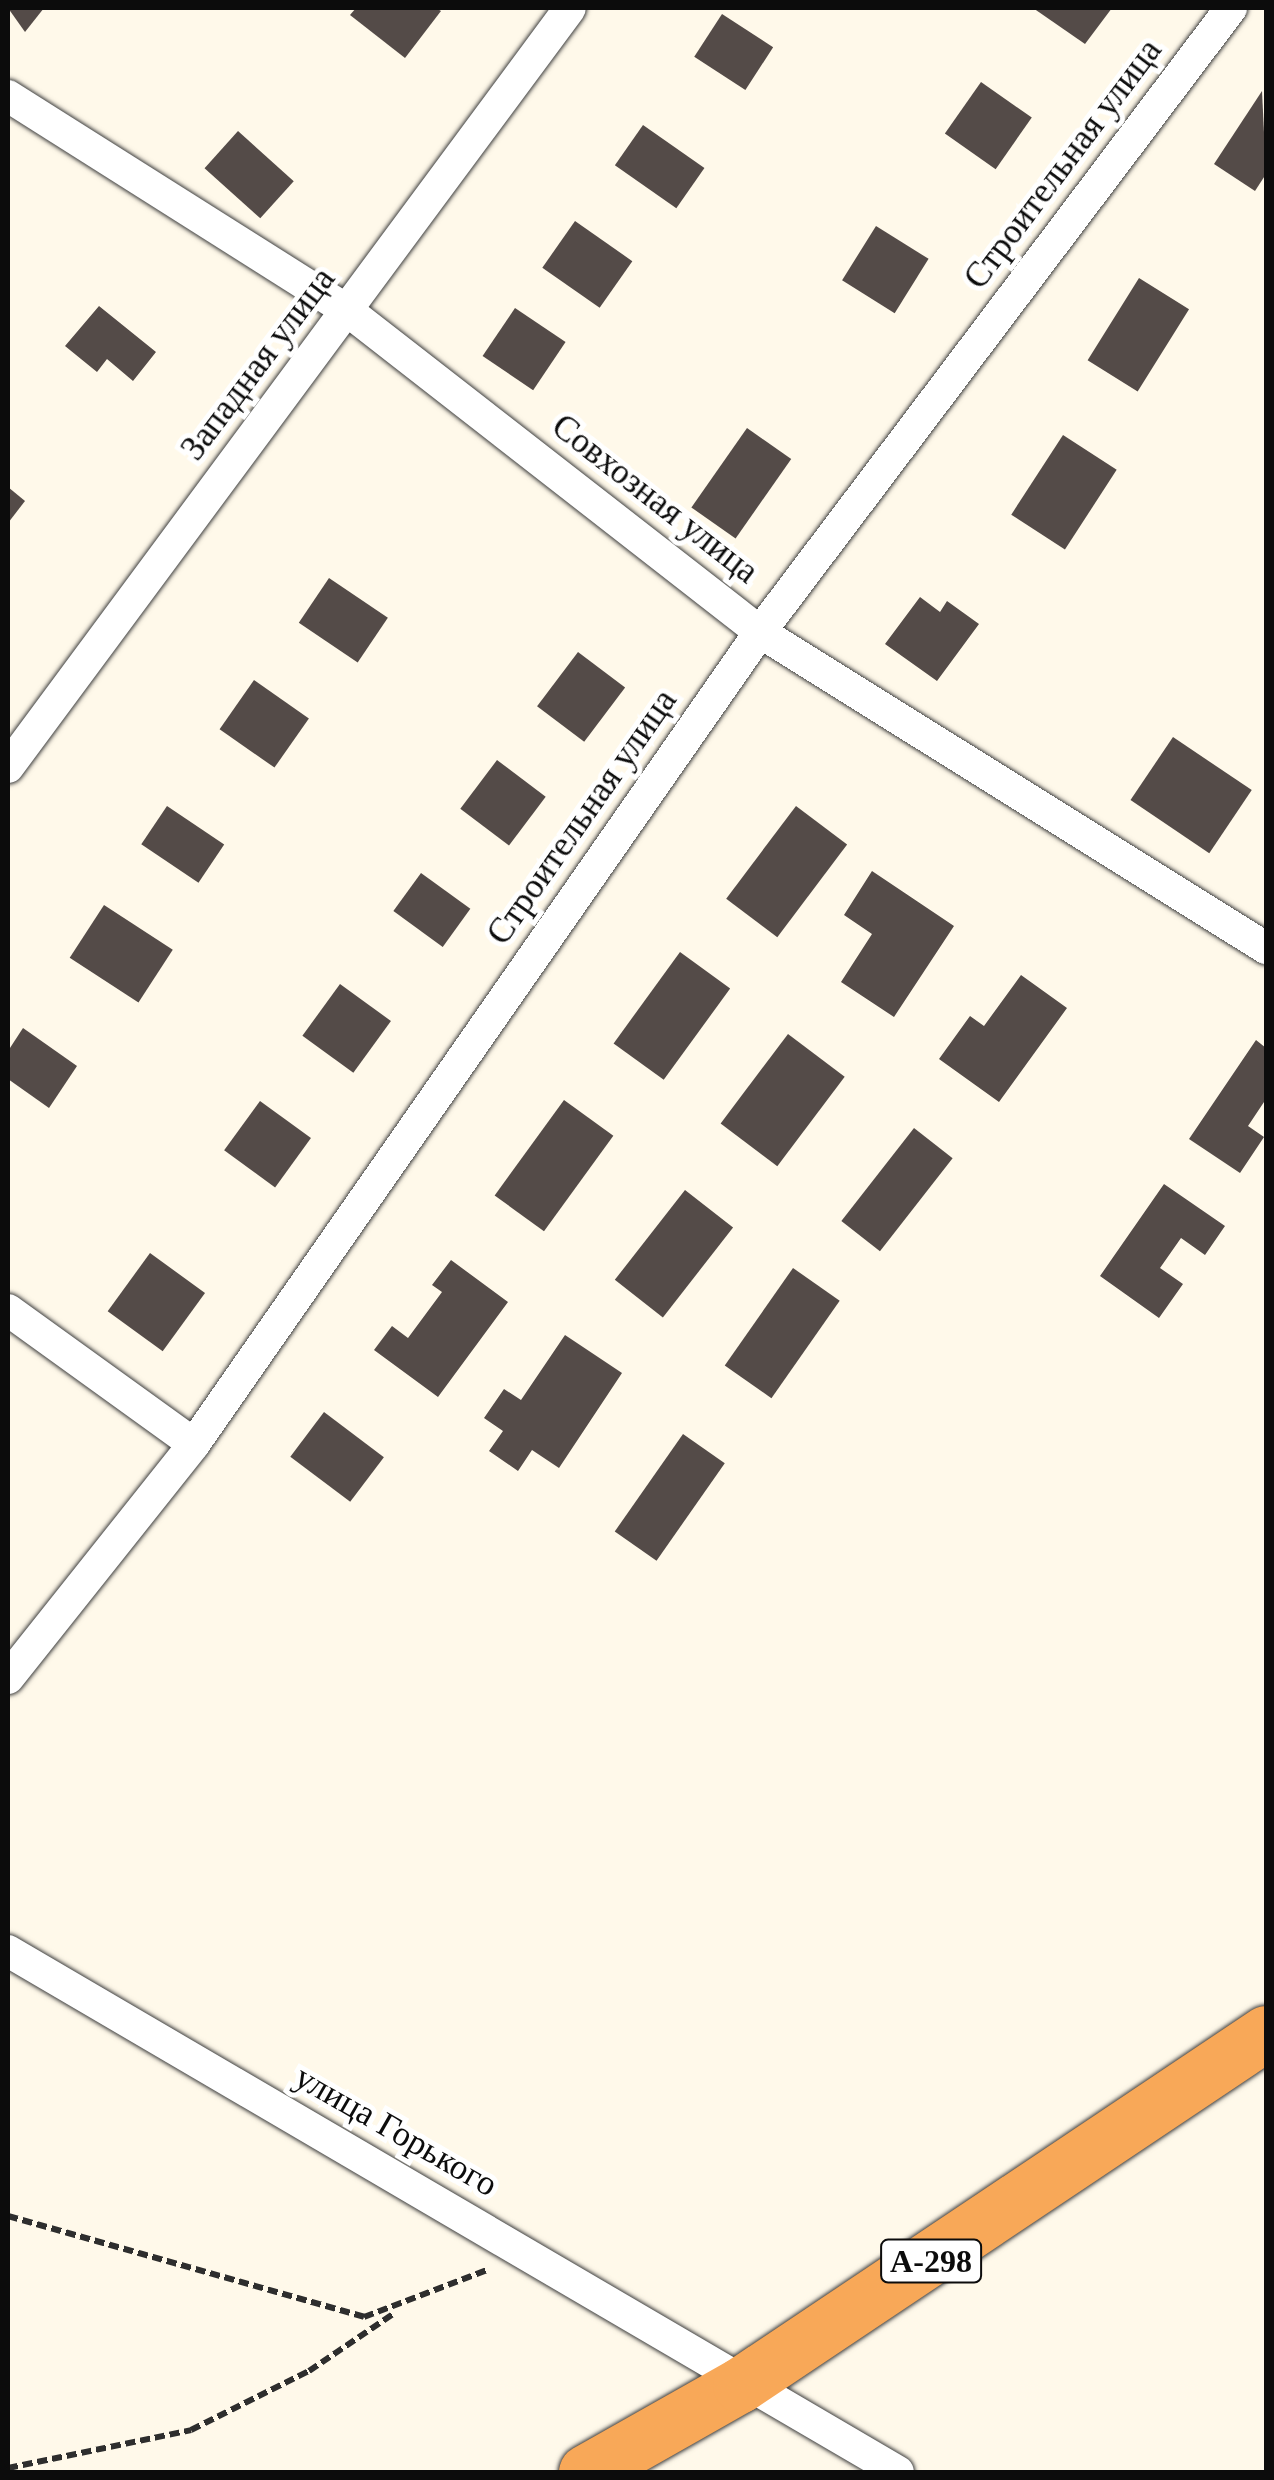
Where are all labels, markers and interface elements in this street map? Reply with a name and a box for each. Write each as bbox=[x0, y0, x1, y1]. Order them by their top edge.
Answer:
street label: Строительная улица bbox=[955, 31, 1171, 297]
street label: Западная улица bbox=[172, 259, 344, 469]
street label: Совхозная улица bbox=[543, 405, 767, 593]
street label: Строительная улица bbox=[478, 681, 686, 953]
street label: улица Горького bbox=[287, 2056, 505, 2206]
road number: А-298 bbox=[878, 2234, 984, 2288]

